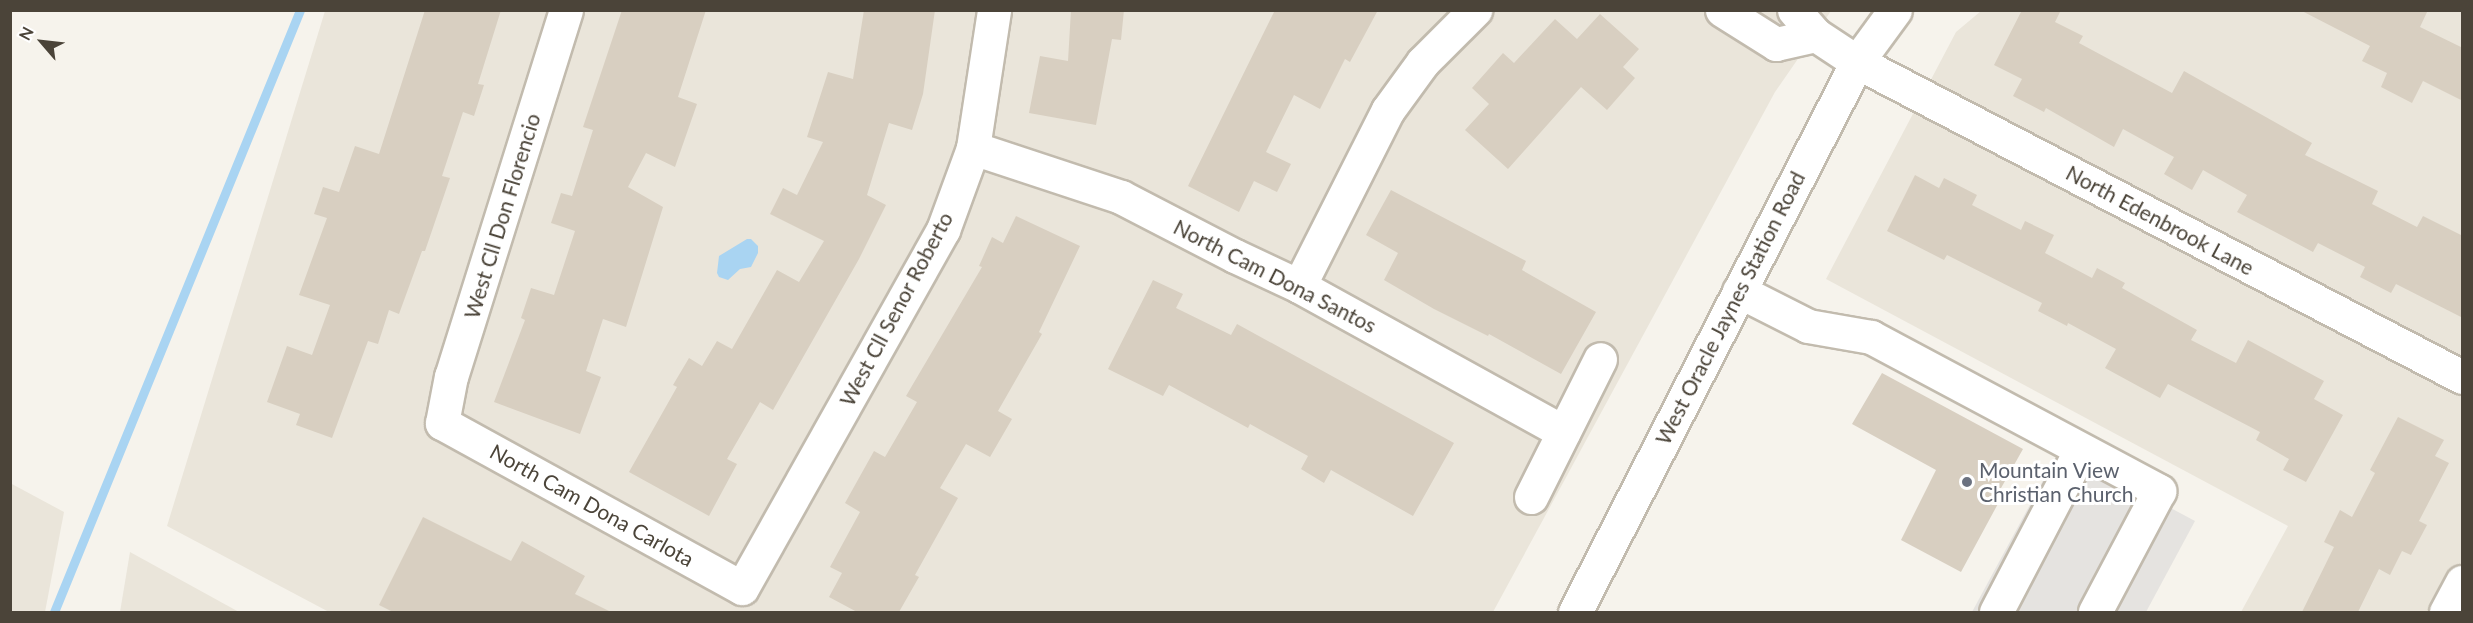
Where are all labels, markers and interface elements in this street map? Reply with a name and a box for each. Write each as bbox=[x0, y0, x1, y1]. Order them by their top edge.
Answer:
north arrow bbox=[12, 12, 72, 72]
text: N bbox=[14, 23, 37, 43]
street label: West Cll Don Florencio bbox=[459, 110, 545, 322]
street label: North Edenbrook Lane bbox=[2062, 160, 2258, 280]
street label: West Oracle Jaynes Station Road bbox=[1650, 167, 1810, 449]
street label: West Cll Senor Roberto bbox=[834, 208, 958, 410]
street label: North Cam Dona Santos bbox=[1169, 214, 1381, 338]
street label: North Cam Dona Carlota bbox=[486, 438, 698, 572]
place label: Mountain View Christian Church bbox=[1979, 457, 2133, 507]
marker: Mountain View Christian Church bbox=[1960, 475, 1974, 489]

